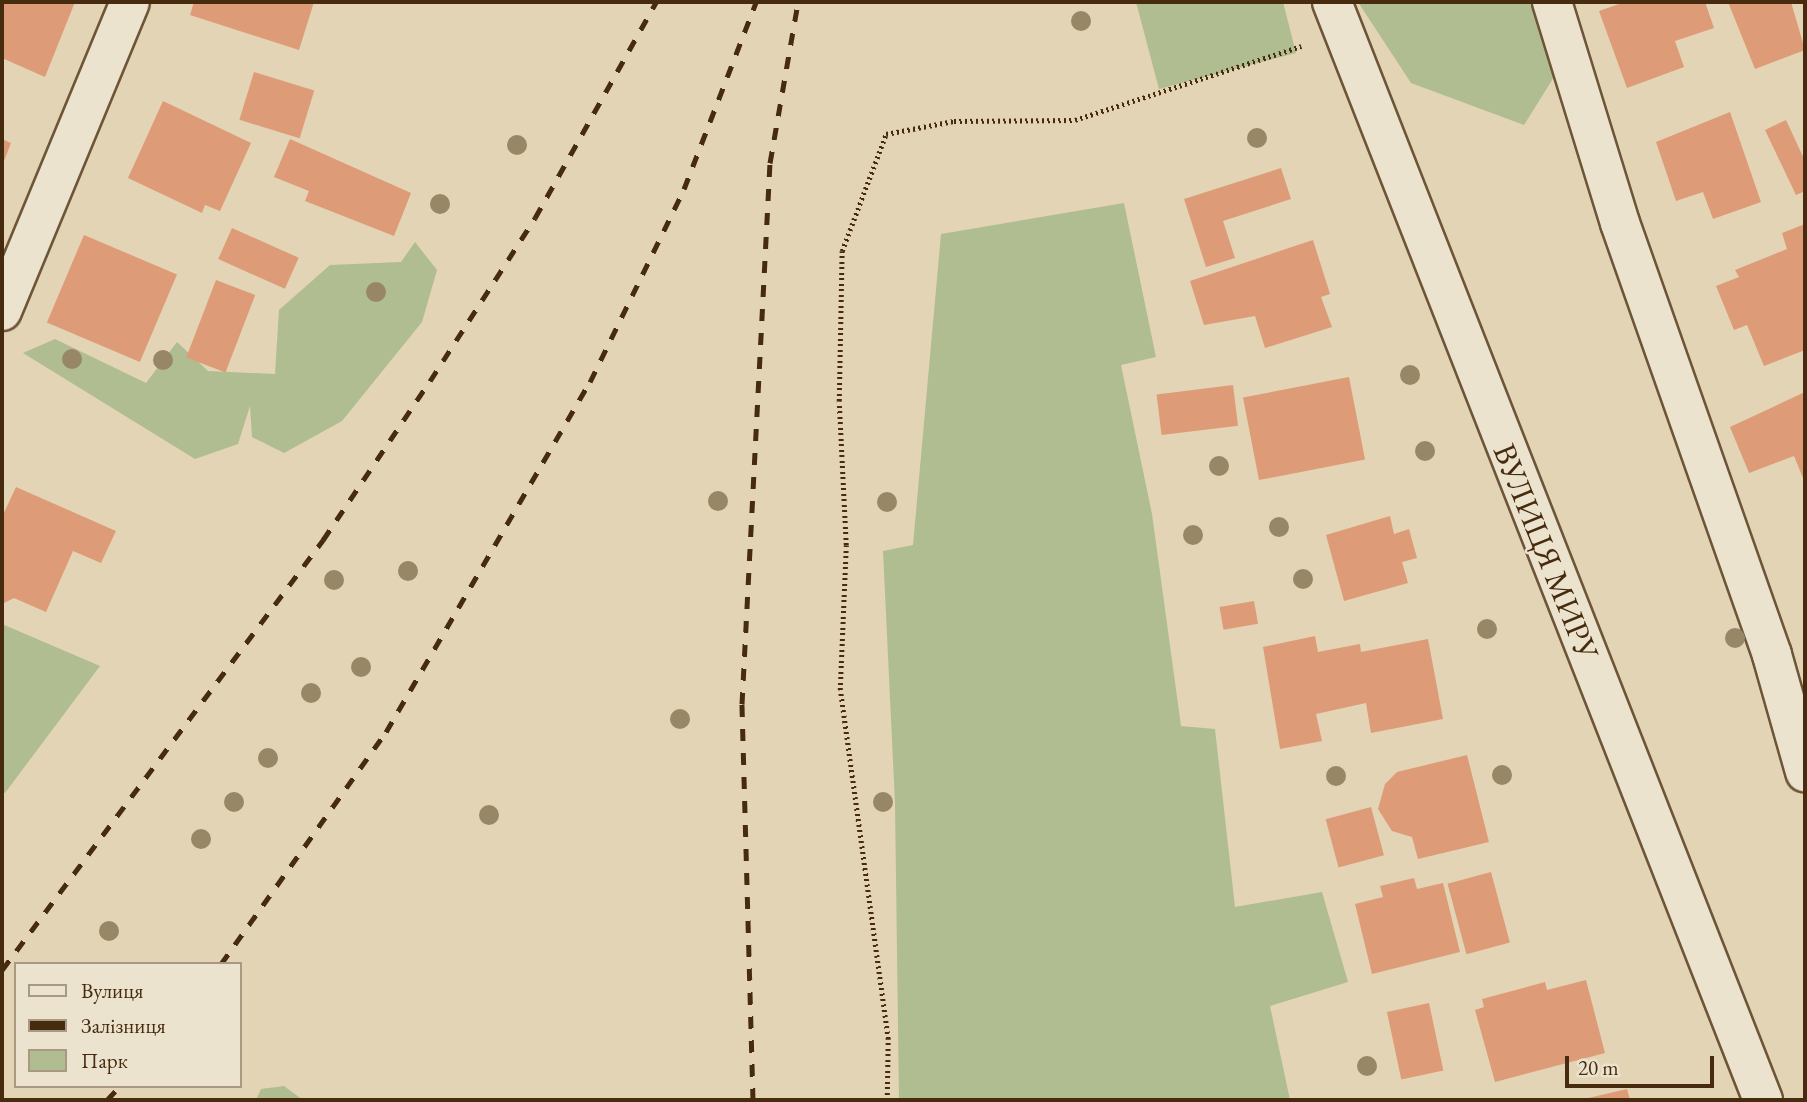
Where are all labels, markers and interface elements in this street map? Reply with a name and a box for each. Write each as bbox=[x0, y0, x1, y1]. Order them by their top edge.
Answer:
street label: ВУЛИЦЯ МИРУ bbox=[1485, 438, 1607, 666]
legend bbox=[14, 962, 242, 1088]
text: Вулиця bbox=[81, 977, 143, 1004]
text: Залізниця bbox=[81, 1012, 166, 1039]
scale bar bbox=[1569, 1042, 1718, 1086]
text: Парк bbox=[81, 1047, 128, 1074]
text: 20 m bbox=[1578, 1054, 1619, 1081]

